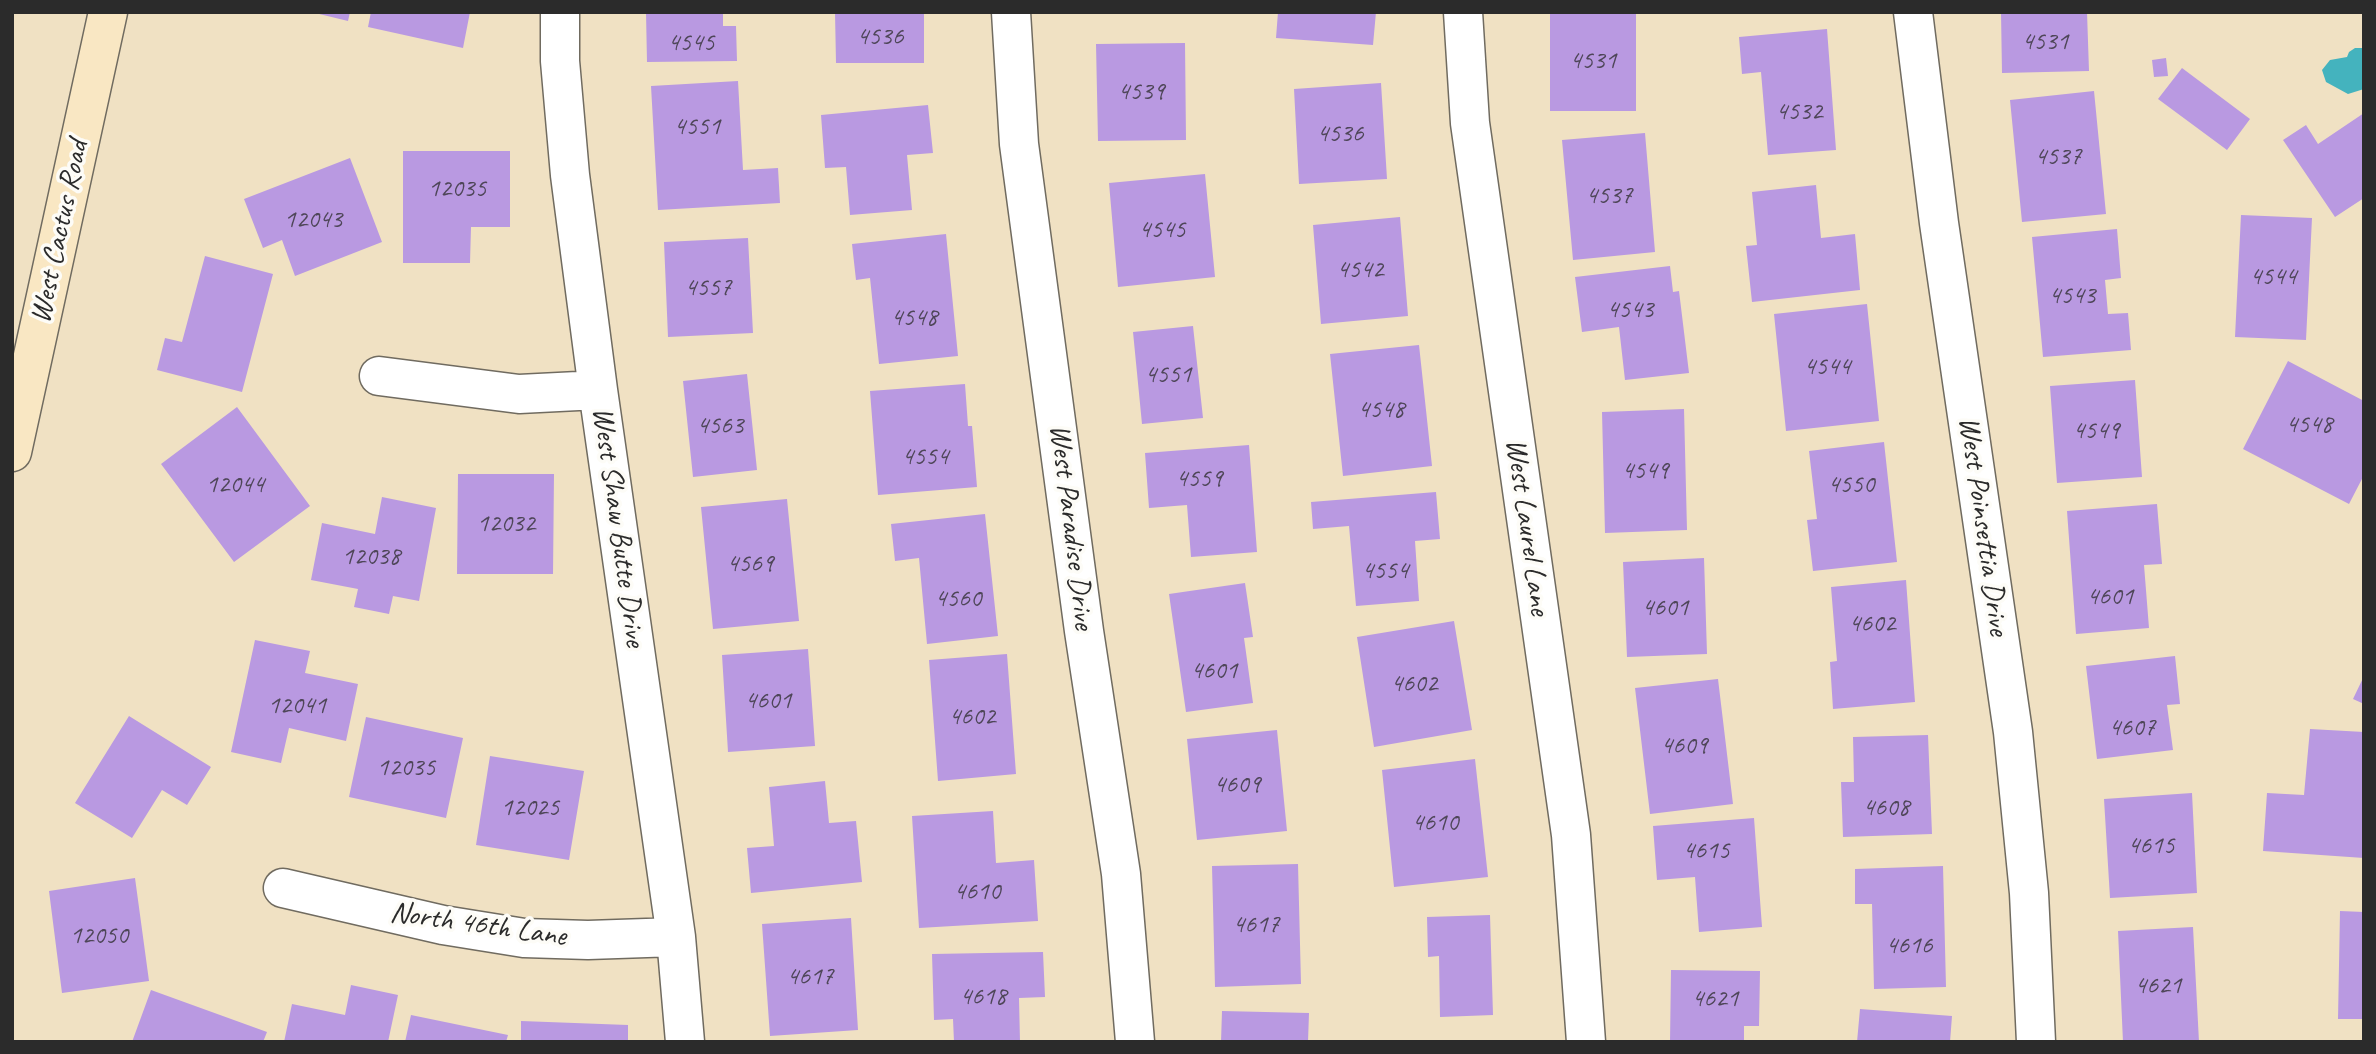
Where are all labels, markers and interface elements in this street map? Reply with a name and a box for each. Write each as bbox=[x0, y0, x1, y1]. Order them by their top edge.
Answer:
house number: 4536 bbox=[857, 21, 903, 53]
house number: 4531 bbox=[2022, 26, 2068, 58]
house number: 4545 bbox=[668, 27, 714, 59]
house number: 4531 bbox=[1570, 45, 1616, 77]
house number: 4539 bbox=[1118, 76, 1164, 108]
house number: 4532 bbox=[1776, 96, 1822, 128]
house number: 4551 bbox=[674, 111, 720, 143]
house number: 4536 bbox=[1317, 118, 1363, 150]
street label: West Cactus Road bbox=[23, 137, 97, 327]
house number: 4537 bbox=[2035, 141, 2081, 173]
house number: 12035 bbox=[428, 173, 486, 205]
house number: 4537 bbox=[1586, 180, 1632, 212]
house number: 12043 bbox=[284, 204, 342, 236]
house number: 4545 bbox=[1139, 214, 1185, 246]
house number: 4542 bbox=[1337, 254, 1383, 286]
house number: 4544 bbox=[2250, 261, 2296, 293]
house number: 4557 bbox=[685, 272, 731, 304]
house number: 4543 bbox=[2049, 280, 2095, 312]
house number: 4543 bbox=[1607, 294, 1653, 326]
house number: 4548 bbox=[891, 302, 937, 334]
house number: 4544 bbox=[1804, 351, 1850, 383]
house number: 4551 bbox=[1145, 359, 1191, 391]
house number: 4548 bbox=[1358, 394, 1404, 426]
street label: West Shaw Butte Drive bbox=[583, 405, 653, 649]
house number: 4548 bbox=[2286, 409, 2332, 441]
house number: 4563 bbox=[697, 410, 743, 442]
street label: West Poinsettia Drive bbox=[1950, 414, 2016, 638]
house number: 4549 bbox=[2073, 415, 2119, 447]
street label: West Paradise Drive bbox=[1041, 422, 1101, 632]
street label: West Laurel Lane bbox=[1497, 436, 1557, 618]
house number: 4554 bbox=[902, 441, 948, 473]
house number: 4549 bbox=[1622, 455, 1668, 487]
house number: 4559 bbox=[1176, 463, 1222, 495]
house number: 12044 bbox=[206, 469, 264, 501]
house number: 4550 bbox=[1828, 469, 1874, 501]
house number: 12032 bbox=[477, 508, 535, 540]
house number: 12038 bbox=[342, 541, 400, 573]
house number: 4569 bbox=[727, 548, 773, 580]
house number: 4554 bbox=[1362, 555, 1408, 587]
house number: 4601 bbox=[2087, 581, 2133, 613]
house number: 4560 bbox=[935, 583, 981, 615]
house number: 4601 bbox=[1642, 592, 1688, 624]
house number: 4602 bbox=[1849, 608, 1895, 640]
house number: 4601 bbox=[1191, 655, 1237, 687]
house number: 4602 bbox=[1391, 668, 1437, 700]
house number: 4601 bbox=[745, 685, 791, 717]
house number: 12041 bbox=[268, 690, 326, 722]
house number: 4602 bbox=[949, 701, 995, 733]
house number: 4607 bbox=[2109, 712, 2155, 744]
house number: 4609 bbox=[1661, 730, 1707, 762]
house number: 12035 bbox=[377, 752, 435, 784]
house number: 4609 bbox=[1214, 769, 1260, 801]
house number: 12025 bbox=[501, 792, 559, 824]
house number: 4608 bbox=[1863, 792, 1909, 824]
house number: 4610 bbox=[1412, 807, 1458, 839]
house number: 4615 bbox=[2128, 830, 2174, 862]
house number: 4615 bbox=[1683, 835, 1729, 867]
house number: 4610 bbox=[954, 876, 1000, 908]
street label: North 46th Lane bbox=[388, 895, 568, 955]
house number: 4617 bbox=[1233, 909, 1279, 941]
house number: 12050 bbox=[70, 920, 128, 952]
house number: 4616 bbox=[1886, 930, 1932, 962]
house number: 4617 bbox=[787, 961, 833, 993]
house number: 4621 bbox=[2135, 970, 2181, 1002]
house number: 4618 bbox=[960, 981, 1006, 1013]
house number: 4621 bbox=[1692, 983, 1738, 1015]

